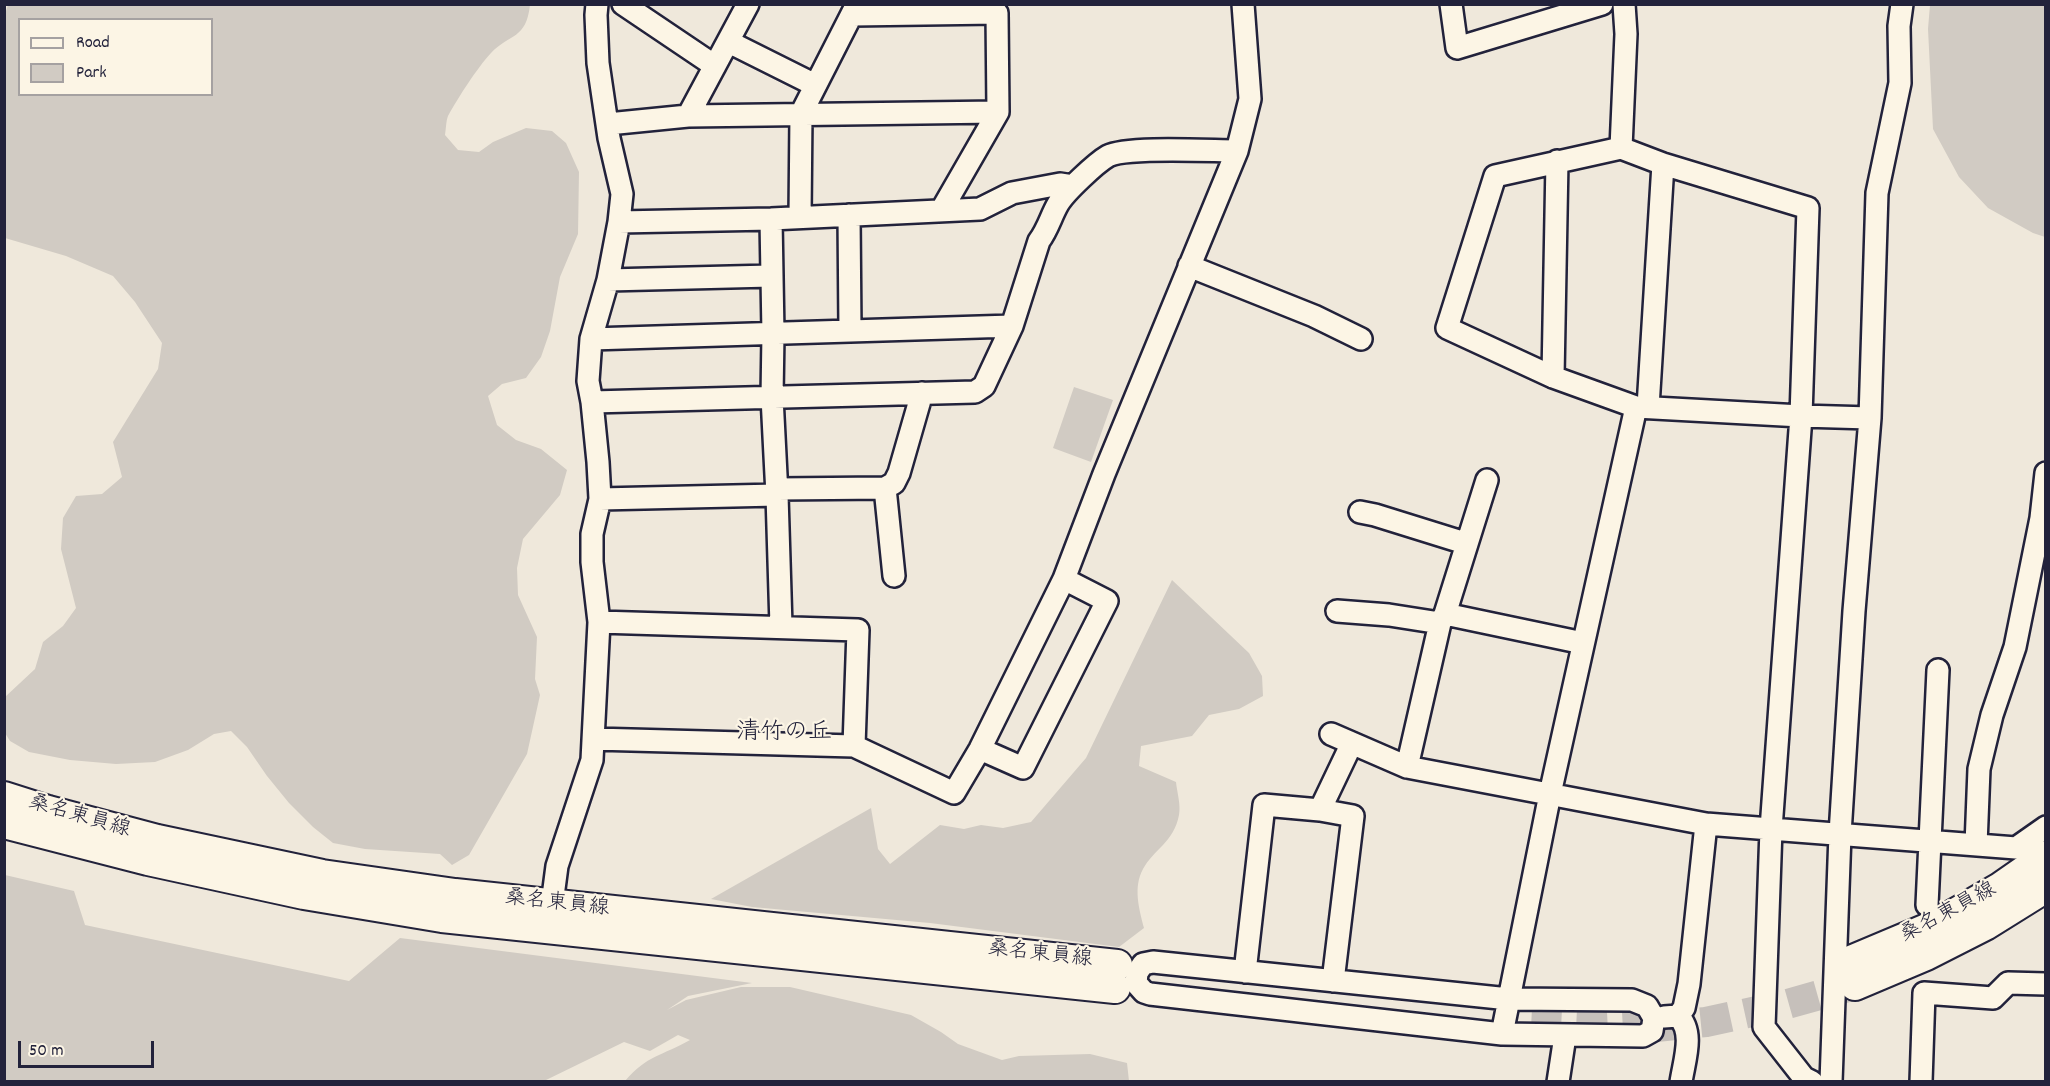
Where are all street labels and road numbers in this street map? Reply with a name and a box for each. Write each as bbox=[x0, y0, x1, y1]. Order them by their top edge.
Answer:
street label: 桑名東員線 bbox=[25, 791, 133, 845]
street label: 桑名東員線 bbox=[1897, 878, 2001, 950]
street label: 桑名東員線 bbox=[503, 887, 611, 923]
street label: 桑名東員線 bbox=[986, 938, 1094, 974]

